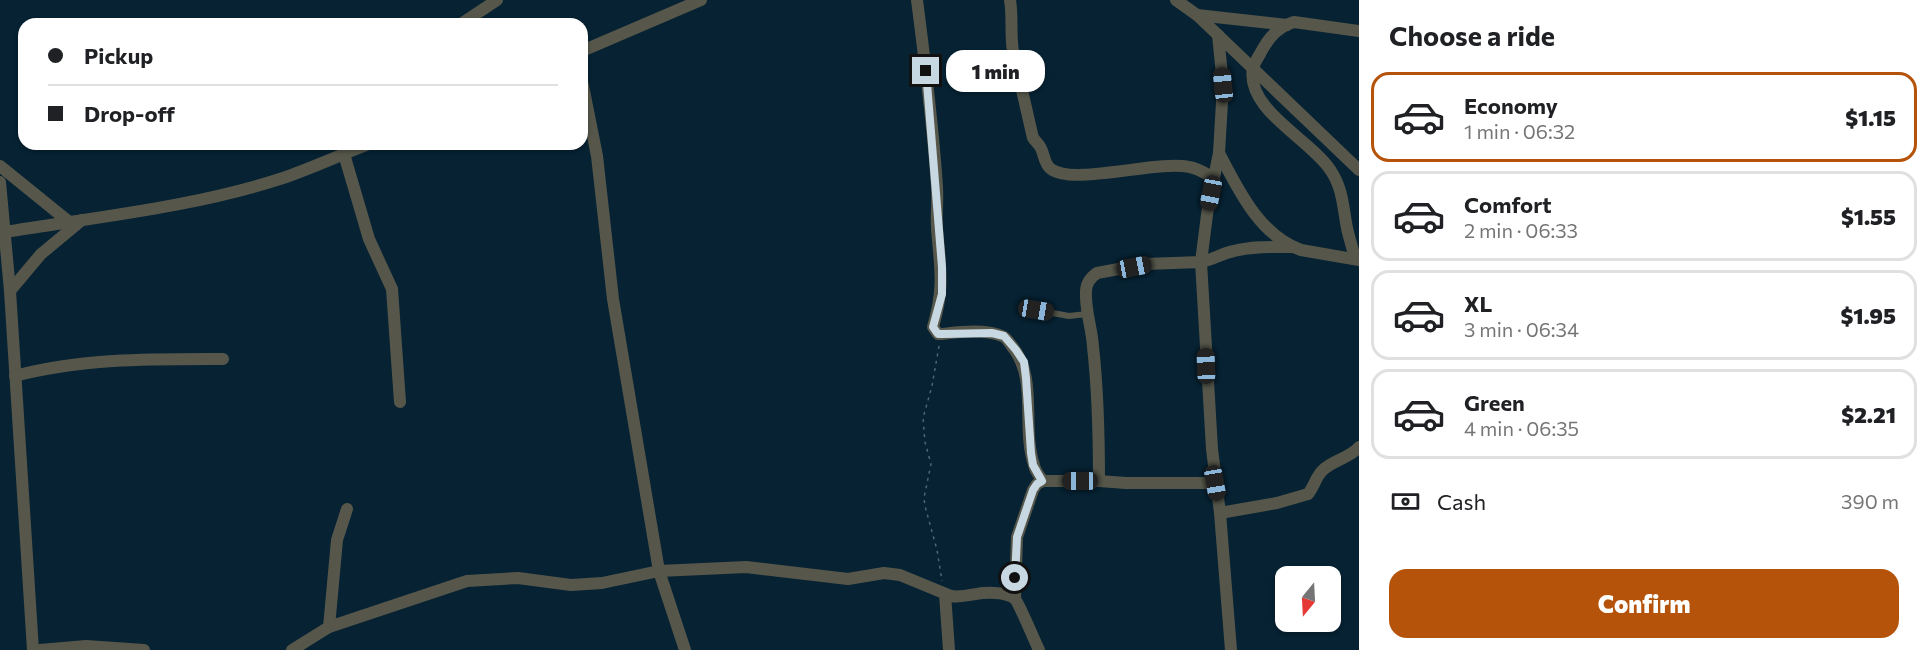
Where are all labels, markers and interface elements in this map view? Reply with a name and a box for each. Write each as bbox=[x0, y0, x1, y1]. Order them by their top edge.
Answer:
text: Choose a ride bbox=[1389, 19, 1555, 52]
text: Pickup bbox=[84, 42, 153, 69]
callout: 1 min bbox=[947, 50, 1046, 92]
route end bbox=[912, 57, 939, 84]
text: 1 min bbox=[971, 59, 1020, 83]
car bbox=[1212, 66, 1234, 104]
icon: car bbox=[1392, 90, 1446, 144]
text: Economy bbox=[1464, 92, 1558, 119]
text: Drop-off bbox=[84, 100, 175, 127]
text: $1.15 bbox=[1845, 104, 1896, 131]
text: 1 min · 06:32 bbox=[1464, 119, 1575, 143]
car bbox=[1199, 174, 1223, 212]
icon: car bbox=[1392, 189, 1446, 243]
text: Comfort bbox=[1464, 191, 1552, 218]
text: $1.55 bbox=[1841, 203, 1896, 230]
text: 2 min · 06:33 bbox=[1464, 218, 1578, 242]
car bbox=[1115, 255, 1153, 279]
icon: car bbox=[1392, 288, 1446, 342]
text: XL bbox=[1464, 290, 1492, 317]
car bbox=[1017, 298, 1055, 322]
text: $1.95 bbox=[1840, 302, 1896, 329]
text: 3 min · 06:34 bbox=[1464, 317, 1579, 341]
car bbox=[1196, 348, 1216, 384]
icon: car bbox=[1392, 387, 1446, 441]
text: Green bbox=[1464, 389, 1525, 416]
text: $2.21 bbox=[1841, 401, 1896, 428]
text: 4 min · 06:35 bbox=[1464, 416, 1579, 440]
car bbox=[1203, 464, 1227, 502]
car bbox=[1062, 472, 1098, 490]
icon: cash bbox=[1389, 485, 1422, 518]
text: Cash bbox=[1437, 488, 1486, 515]
text: 390 m bbox=[1841, 489, 1899, 513]
route start bbox=[1001, 564, 1028, 591]
north arrow bbox=[1275, 566, 1341, 632]
map controls bbox=[1275, 566, 1341, 632]
button: Confirm bbox=[1389, 569, 1899, 638]

